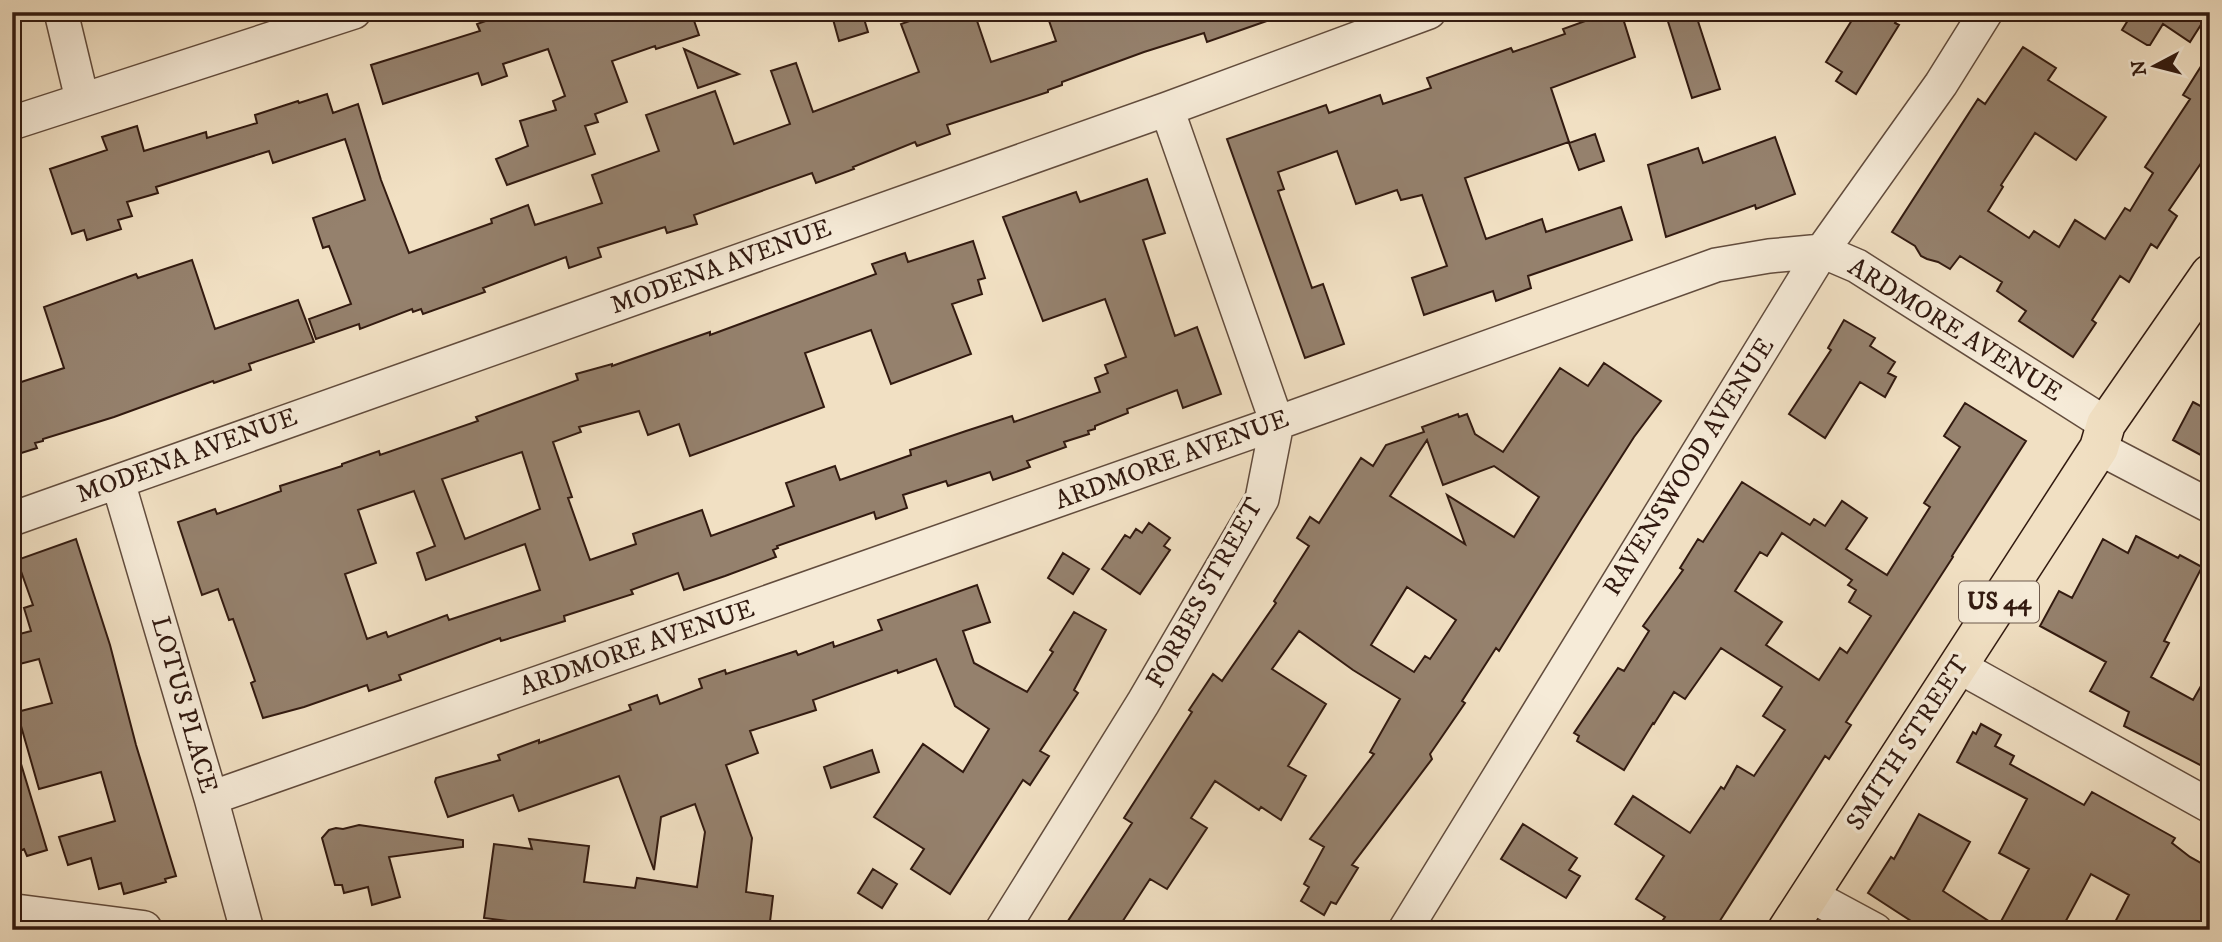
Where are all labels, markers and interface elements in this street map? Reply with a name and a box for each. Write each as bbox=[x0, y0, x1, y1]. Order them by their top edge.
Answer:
north arrow bbox=[2120, 32, 2190, 102]
text: N bbox=[2127, 58, 2152, 77]
street label: MODENA AVENUE bbox=[606, 212, 836, 322]
street label: ARDMORE AVENUE bbox=[1842, 251, 2068, 409]
street label: RAVENSWOOD AVENUE bbox=[1596, 332, 1782, 602]
street label: MODENA AVENUE bbox=[72, 401, 302, 511]
street label: ARDMORE AVENUE bbox=[1051, 402, 1293, 518]
street label: FORBES STREET bbox=[1139, 492, 1271, 694]
road number: US 44 bbox=[1959, 582, 2039, 622]
street label: ARDMORE AVENUE bbox=[515, 592, 759, 704]
street label: LOTUS PLACE bbox=[143, 613, 225, 797]
street label: SMITH STREET bbox=[1839, 649, 1977, 837]

